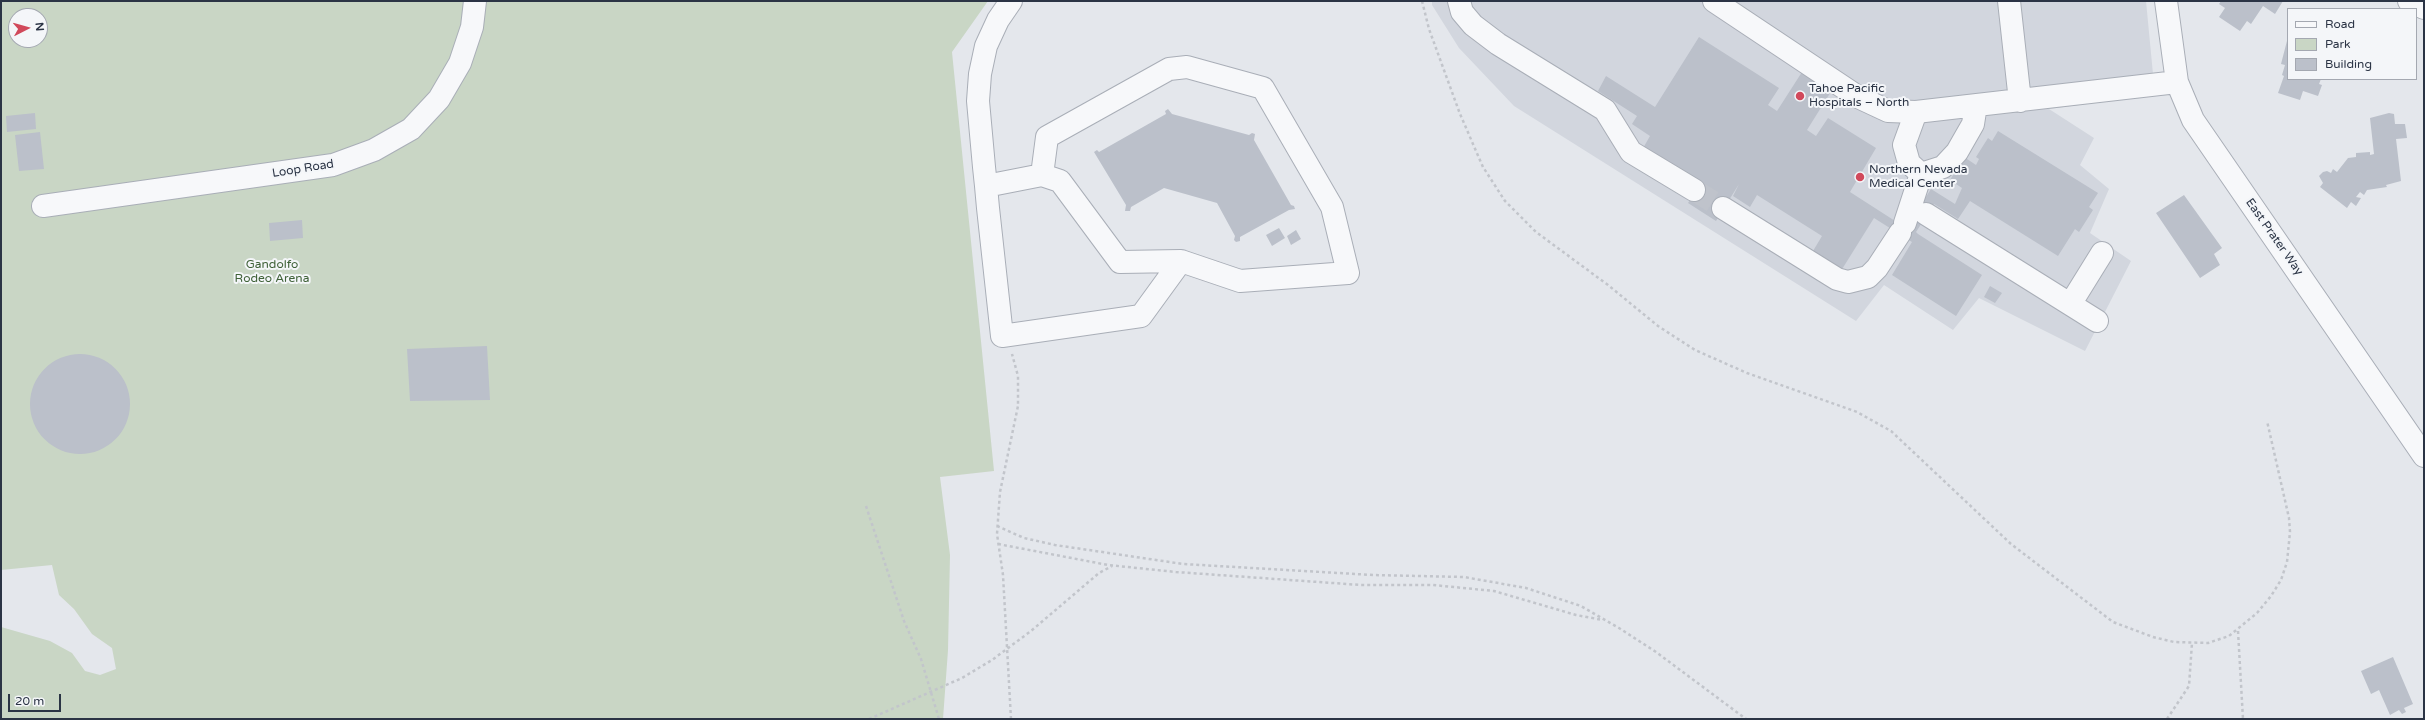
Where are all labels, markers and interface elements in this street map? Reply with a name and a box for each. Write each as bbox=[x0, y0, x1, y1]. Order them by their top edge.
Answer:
north arrow bbox=[8, 8, 48, 48]
legend bbox=[2287, 8, 2417, 80]
text: Road bbox=[2325, 17, 2355, 31]
text: N bbox=[33, 22, 46, 32]
text: Park bbox=[2325, 37, 2351, 51]
text: Building bbox=[2325, 57, 2372, 71]
place label: Tahoe Pacific Hospitals – North bbox=[1809, 82, 1909, 110]
marker: Tahoe Pacific Hospitals – North bbox=[1794, 90, 1806, 102]
street label: Loop Road bbox=[271, 157, 335, 181]
place label: Northern Nevada Medical Center bbox=[1869, 163, 1968, 191]
marker: Northern Nevada Medical Center bbox=[1854, 171, 1866, 183]
street label: East Prater Way bbox=[2242, 196, 2306, 278]
park label: Gandolfo Rodeo Arena bbox=[235, 258, 309, 286]
scale bar bbox=[10, 686, 63, 712]
text: 20 m bbox=[15, 694, 44, 708]

